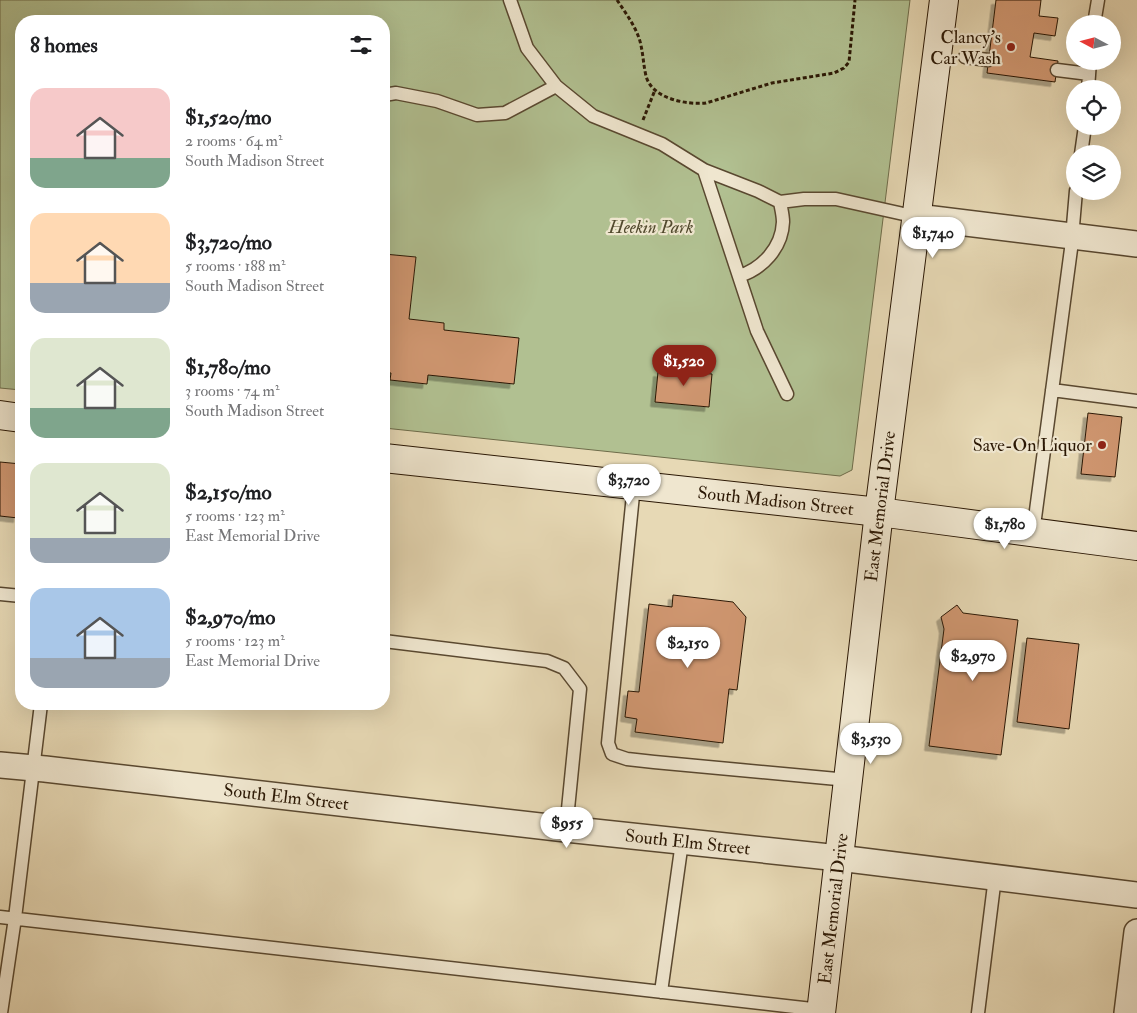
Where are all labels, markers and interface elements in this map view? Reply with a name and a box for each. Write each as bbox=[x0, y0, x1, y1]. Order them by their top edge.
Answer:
north arrow bbox=[1066, 15, 1121, 70]
map controls bbox=[1066, 15, 1121, 200]
place label: Clancy's Car Wash bbox=[930, 26, 1002, 70]
icon: filters bbox=[347, 31, 375, 59]
text: 8 homes bbox=[30, 32, 98, 59]
marker: Clancy's Car Wash bbox=[1005, 41, 1017, 53]
button: locate bbox=[1066, 80, 1121, 135]
text: $1,520/mo bbox=[185, 104, 271, 131]
icon: home bbox=[70, 108, 130, 168]
text: 2 rooms · 64 m² bbox=[185, 131, 283, 151]
button: layers bbox=[1066, 145, 1121, 200]
text: South Madison Street bbox=[185, 151, 324, 171]
park label: Heekin Park bbox=[608, 216, 693, 239]
pin: $1,740 bbox=[892, 216, 974, 259]
text: $1,740 bbox=[912, 223, 954, 243]
text: $3,720/mo bbox=[185, 229, 272, 256]
icon: home bbox=[70, 233, 130, 293]
text: 5 rooms · 188 m² bbox=[185, 256, 286, 276]
text: South Madison Street bbox=[185, 276, 324, 296]
pin: $1,520 bbox=[643, 344, 725, 387]
text: $1,520 bbox=[663, 351, 705, 371]
text: $1,780/mo bbox=[185, 354, 271, 381]
icon: home bbox=[70, 358, 130, 418]
text: 3 rooms · 74 m² bbox=[185, 381, 279, 401]
text: South Madison Street bbox=[185, 401, 324, 421]
street label: East Memorial Drive bbox=[860, 429, 901, 583]
place label: Save-On Liquor bbox=[973, 434, 1092, 457]
marker: Save-On Liquor bbox=[1096, 439, 1108, 451]
pin: $3,720 bbox=[588, 464, 670, 506]
text: $3,720 bbox=[608, 470, 650, 490]
text: $2,150/mo bbox=[185, 479, 272, 506]
street label: South Madison Street bbox=[696, 481, 855, 521]
icon: home bbox=[70, 483, 130, 543]
text: 5 rooms · 123 m² bbox=[185, 506, 285, 526]
pin: $1,780 bbox=[964, 508, 1046, 550]
text: $1,780 bbox=[984, 514, 1026, 534]
text: East Memorial Drive bbox=[185, 526, 320, 546]
text: $2,970/mo bbox=[185, 604, 275, 631]
icon: home bbox=[70, 608, 130, 668]
pin: $2,150 bbox=[647, 626, 729, 669]
text: 5 rooms · 123 m² bbox=[185, 631, 285, 651]
text: $2,150 bbox=[667, 633, 709, 653]
pin: $2,970 bbox=[932, 640, 1014, 682]
text: $2,970 bbox=[951, 646, 995, 666]
text: East Memorial Drive bbox=[185, 651, 320, 671]
pin: $3,530 bbox=[830, 722, 912, 765]
text: $3,530 bbox=[851, 729, 891, 749]
street label: South Elm Street bbox=[222, 779, 350, 816]
pin: $955 bbox=[537, 806, 597, 849]
text: $955 bbox=[551, 813, 583, 833]
street label: South Elm Street bbox=[624, 824, 752, 861]
street label: East Memorial Drive bbox=[813, 831, 854, 986]

